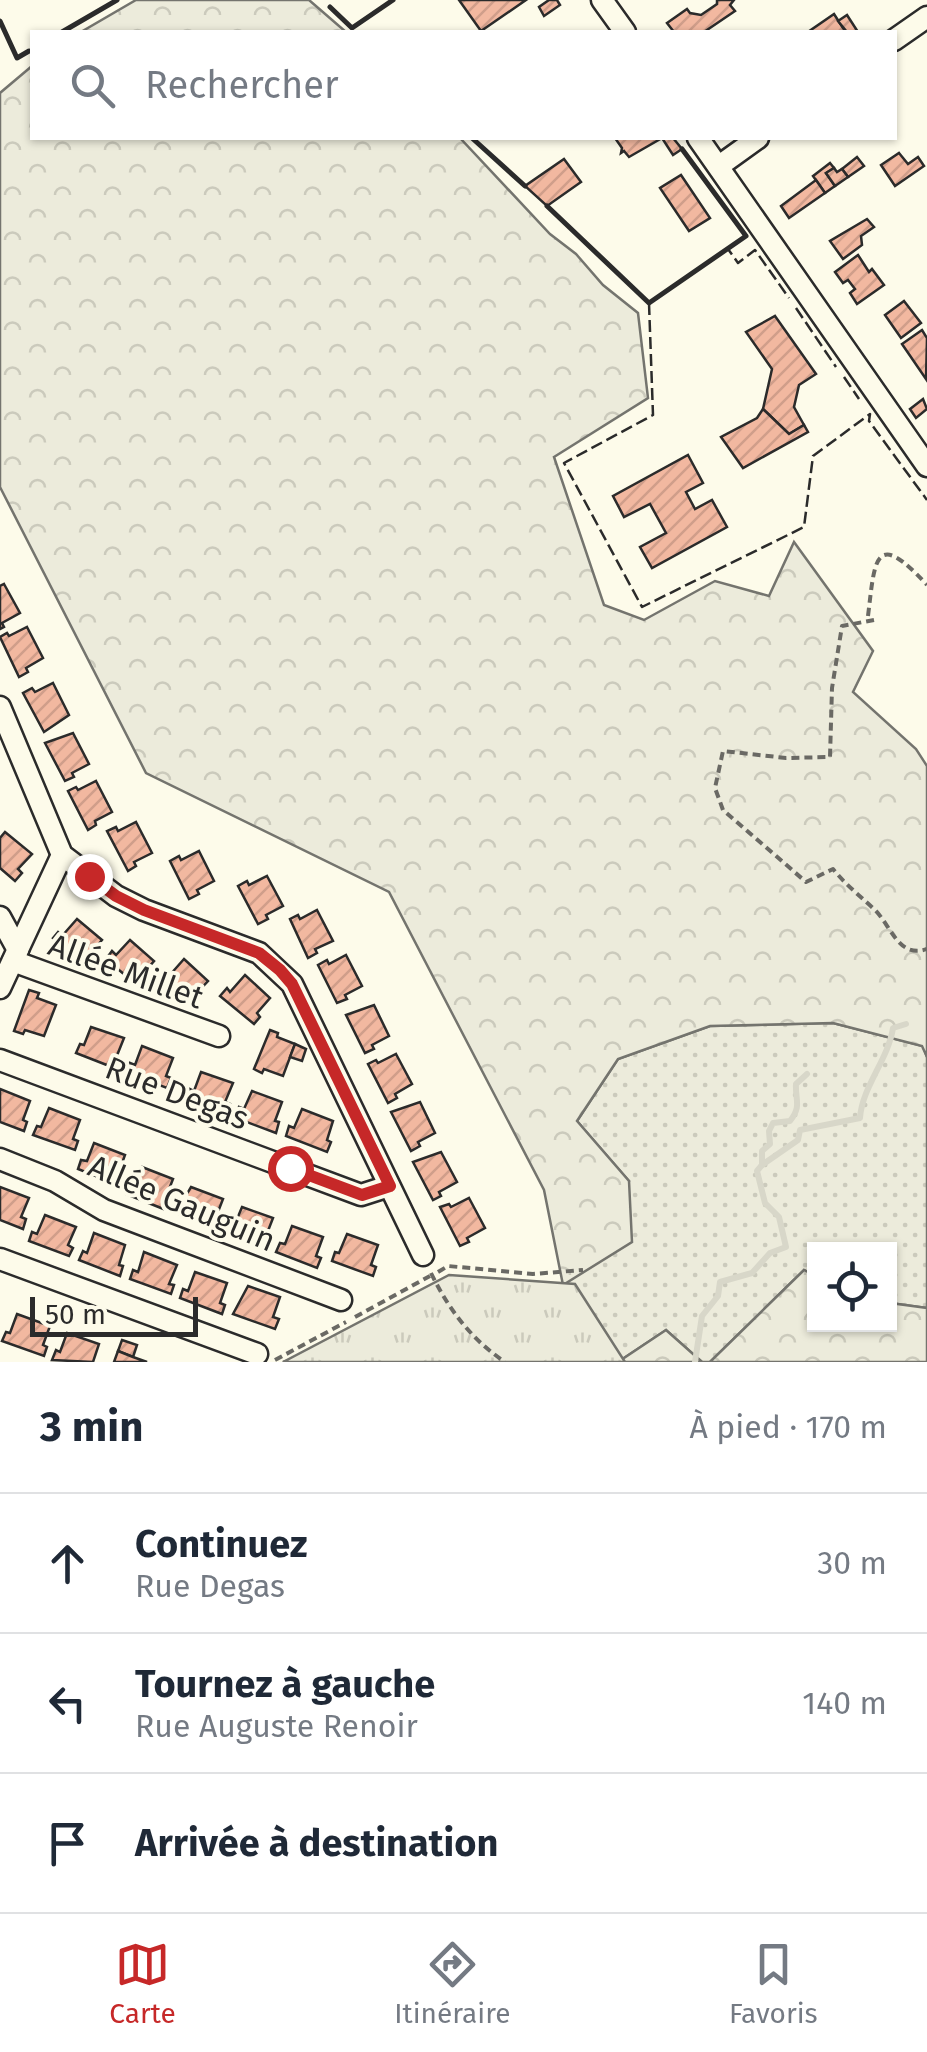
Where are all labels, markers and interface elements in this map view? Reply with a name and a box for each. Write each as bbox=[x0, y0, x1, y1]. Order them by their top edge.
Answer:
search box bbox=[30, 30, 897, 140]
icon: search bbox=[65, 58, 120, 113]
text: Rechercher bbox=[145, 62, 339, 108]
route end bbox=[67, 854, 113, 900]
street label: Allée Millet bbox=[43, 925, 209, 1017]
street label: Rue Degas bbox=[100, 1048, 254, 1138]
route start bbox=[268, 1146, 314, 1192]
street label: Allée Gauguin bbox=[83, 1147, 281, 1259]
map controls bbox=[807, 1242, 897, 1332]
button: locate bbox=[807, 1242, 897, 1332]
scale bar bbox=[30, 1292, 198, 1336]
text: 50 m bbox=[45, 1298, 106, 1331]
text: 3 min bbox=[40, 1402, 143, 1452]
text: À pied · 170 m bbox=[689, 1408, 887, 1446]
text: Continuez bbox=[135, 1521, 307, 1567]
icon: ahead bbox=[40, 1536, 95, 1591]
text: 30 m bbox=[817, 1544, 887, 1582]
text: Rue Degas bbox=[135, 1567, 285, 1605]
text: Tournez à gauche bbox=[135, 1661, 435, 1707]
icon: left bbox=[40, 1676, 95, 1731]
text: 140 m bbox=[802, 1684, 887, 1722]
text: Rue Auguste Renoir bbox=[135, 1707, 418, 1745]
icon: arrive bbox=[40, 1816, 95, 1871]
text: Arrivée à destination bbox=[135, 1820, 498, 1866]
tab: Carte bbox=[109, 1937, 176, 2030]
tab: Itinéraire bbox=[394, 1937, 510, 2030]
tab: Favoris bbox=[729, 1937, 818, 2030]

